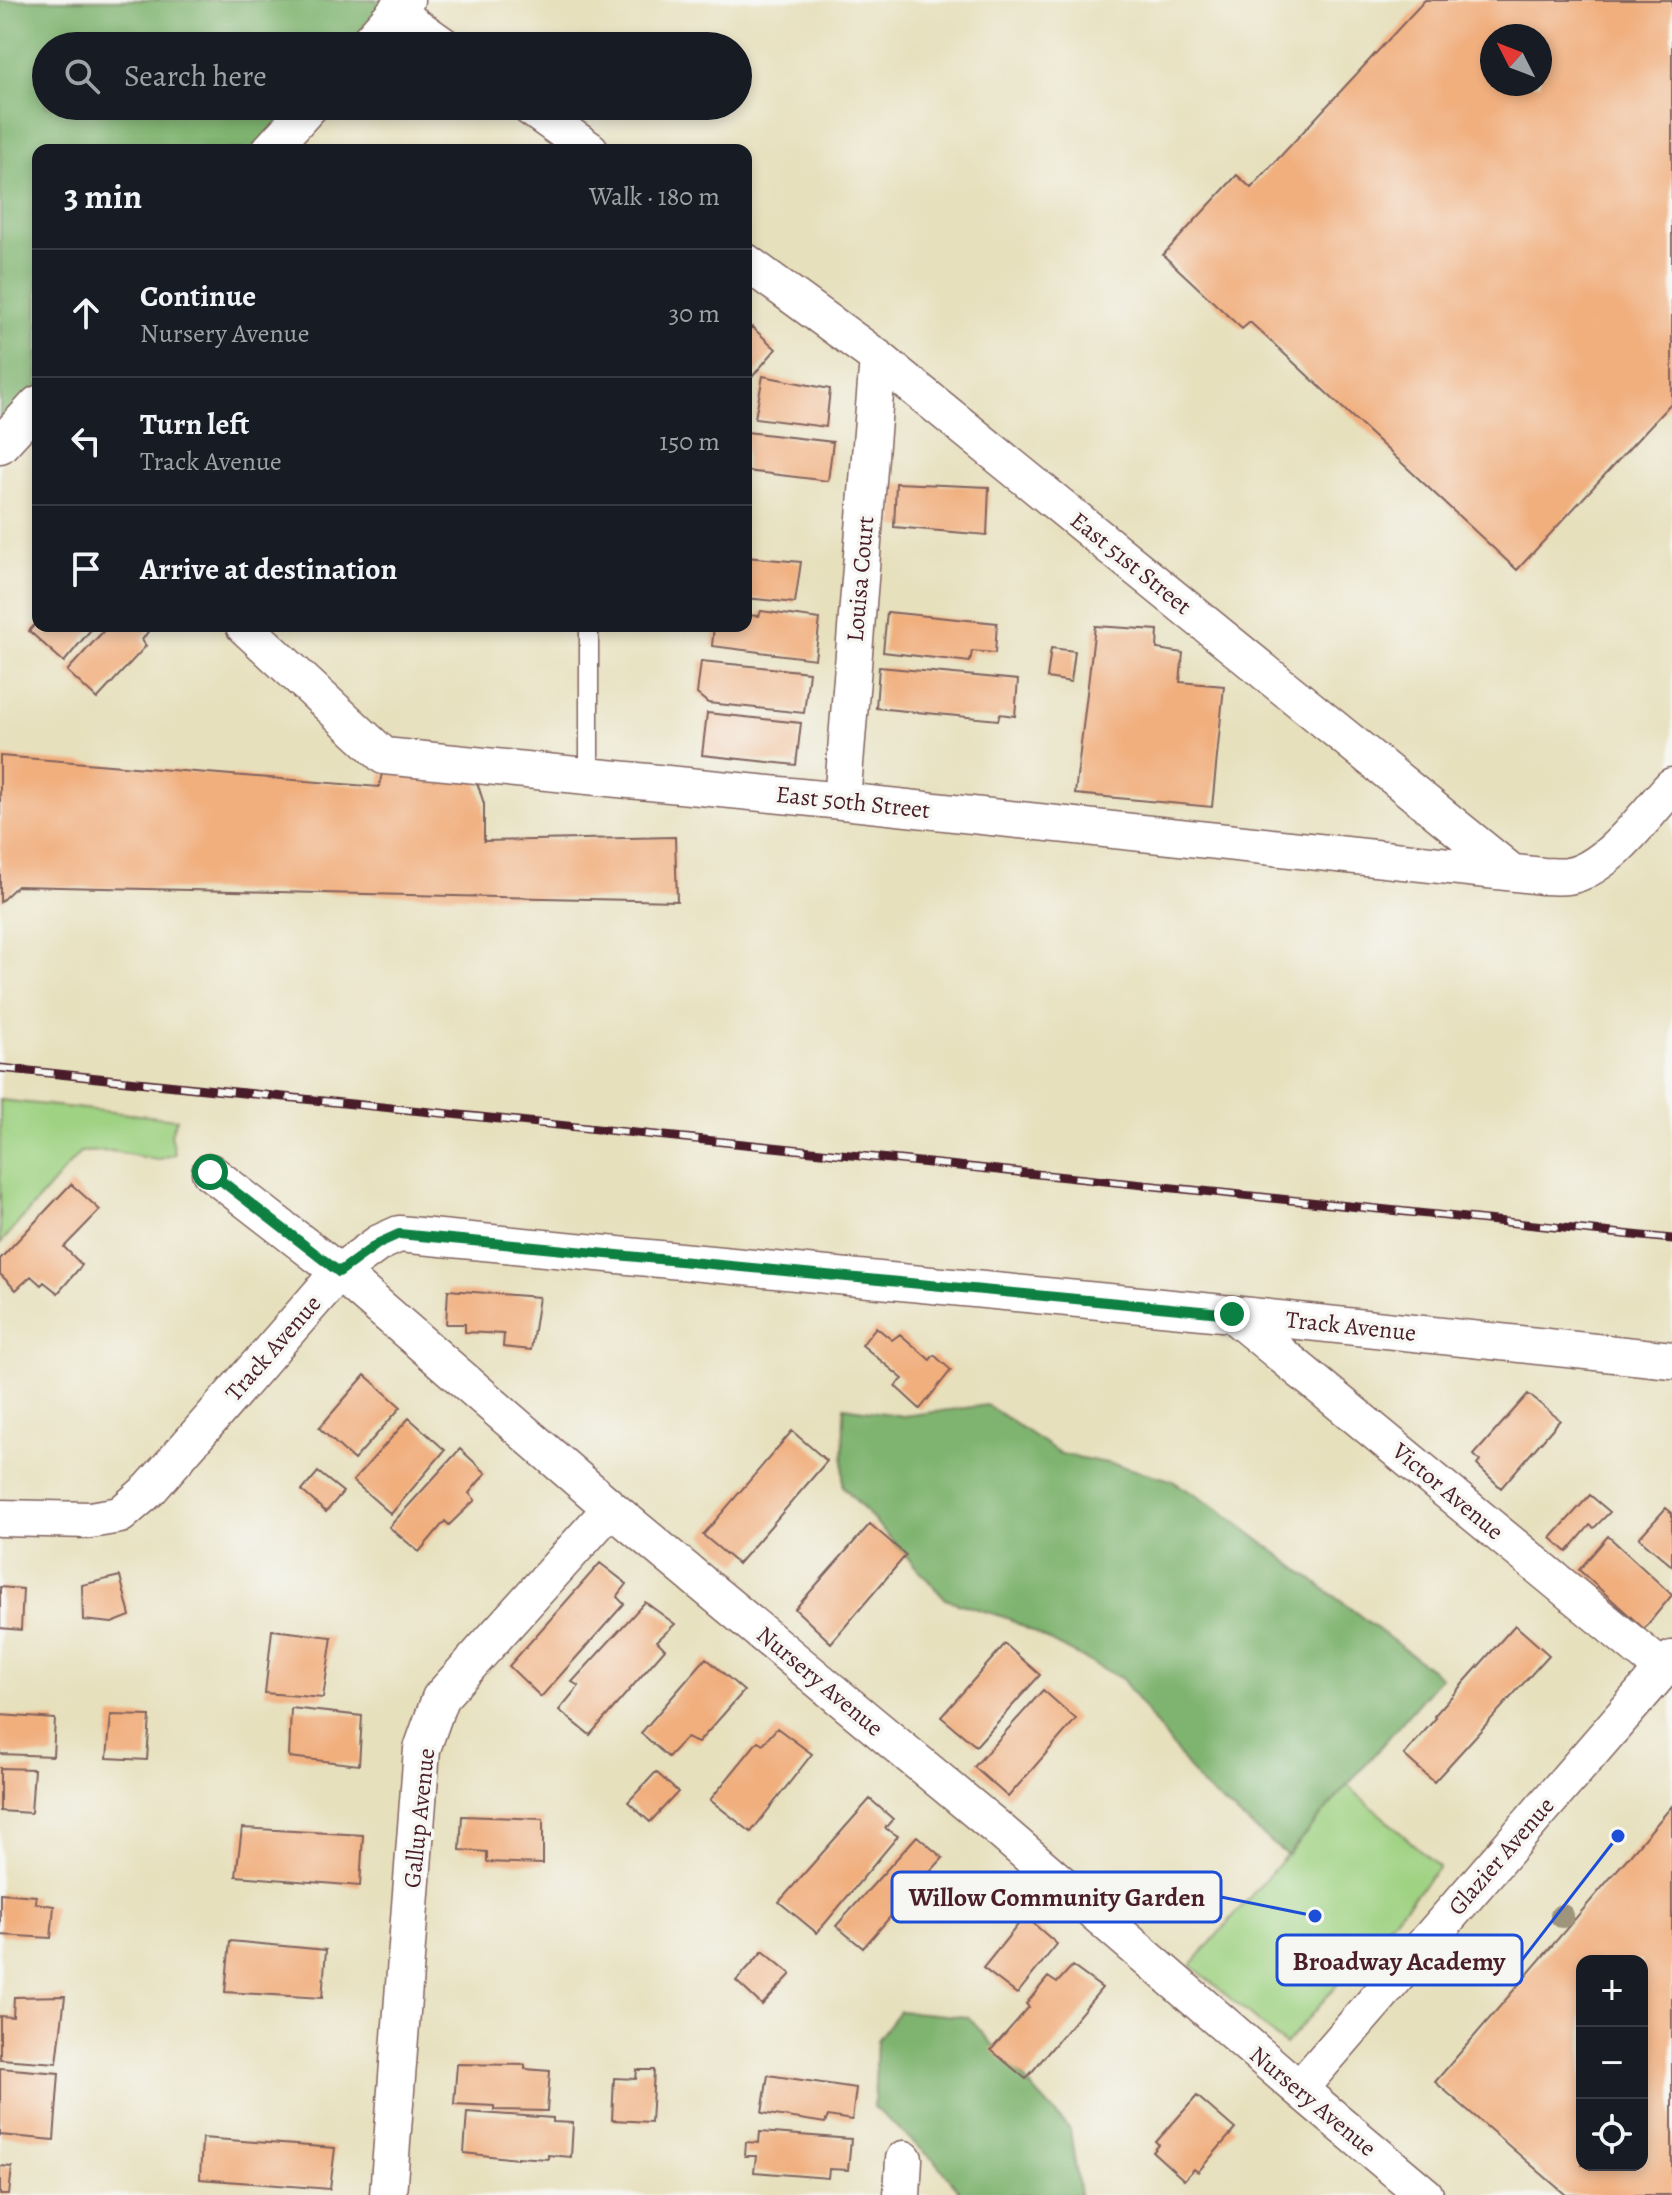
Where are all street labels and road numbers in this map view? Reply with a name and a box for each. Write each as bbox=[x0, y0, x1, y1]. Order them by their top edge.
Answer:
street label: East 51st Street bbox=[1064, 504, 1198, 622]
street label: Louisa Court bbox=[839, 515, 881, 643]
street label: East 50th Street bbox=[774, 778, 932, 826]
street label: Track Avenue bbox=[218, 1288, 328, 1408]
street label: Track Avenue bbox=[1284, 1303, 1418, 1349]
street label: Victor Avenue bbox=[1385, 1434, 1510, 1547]
street label: Nursery Avenue bbox=[750, 1619, 890, 1743]
street label: Gallup Avenue bbox=[396, 1746, 442, 1890]
street label: Glazier Avenue bbox=[1441, 1790, 1561, 1922]
street label: Nursery Avenue bbox=[1243, 2039, 1383, 2163]

